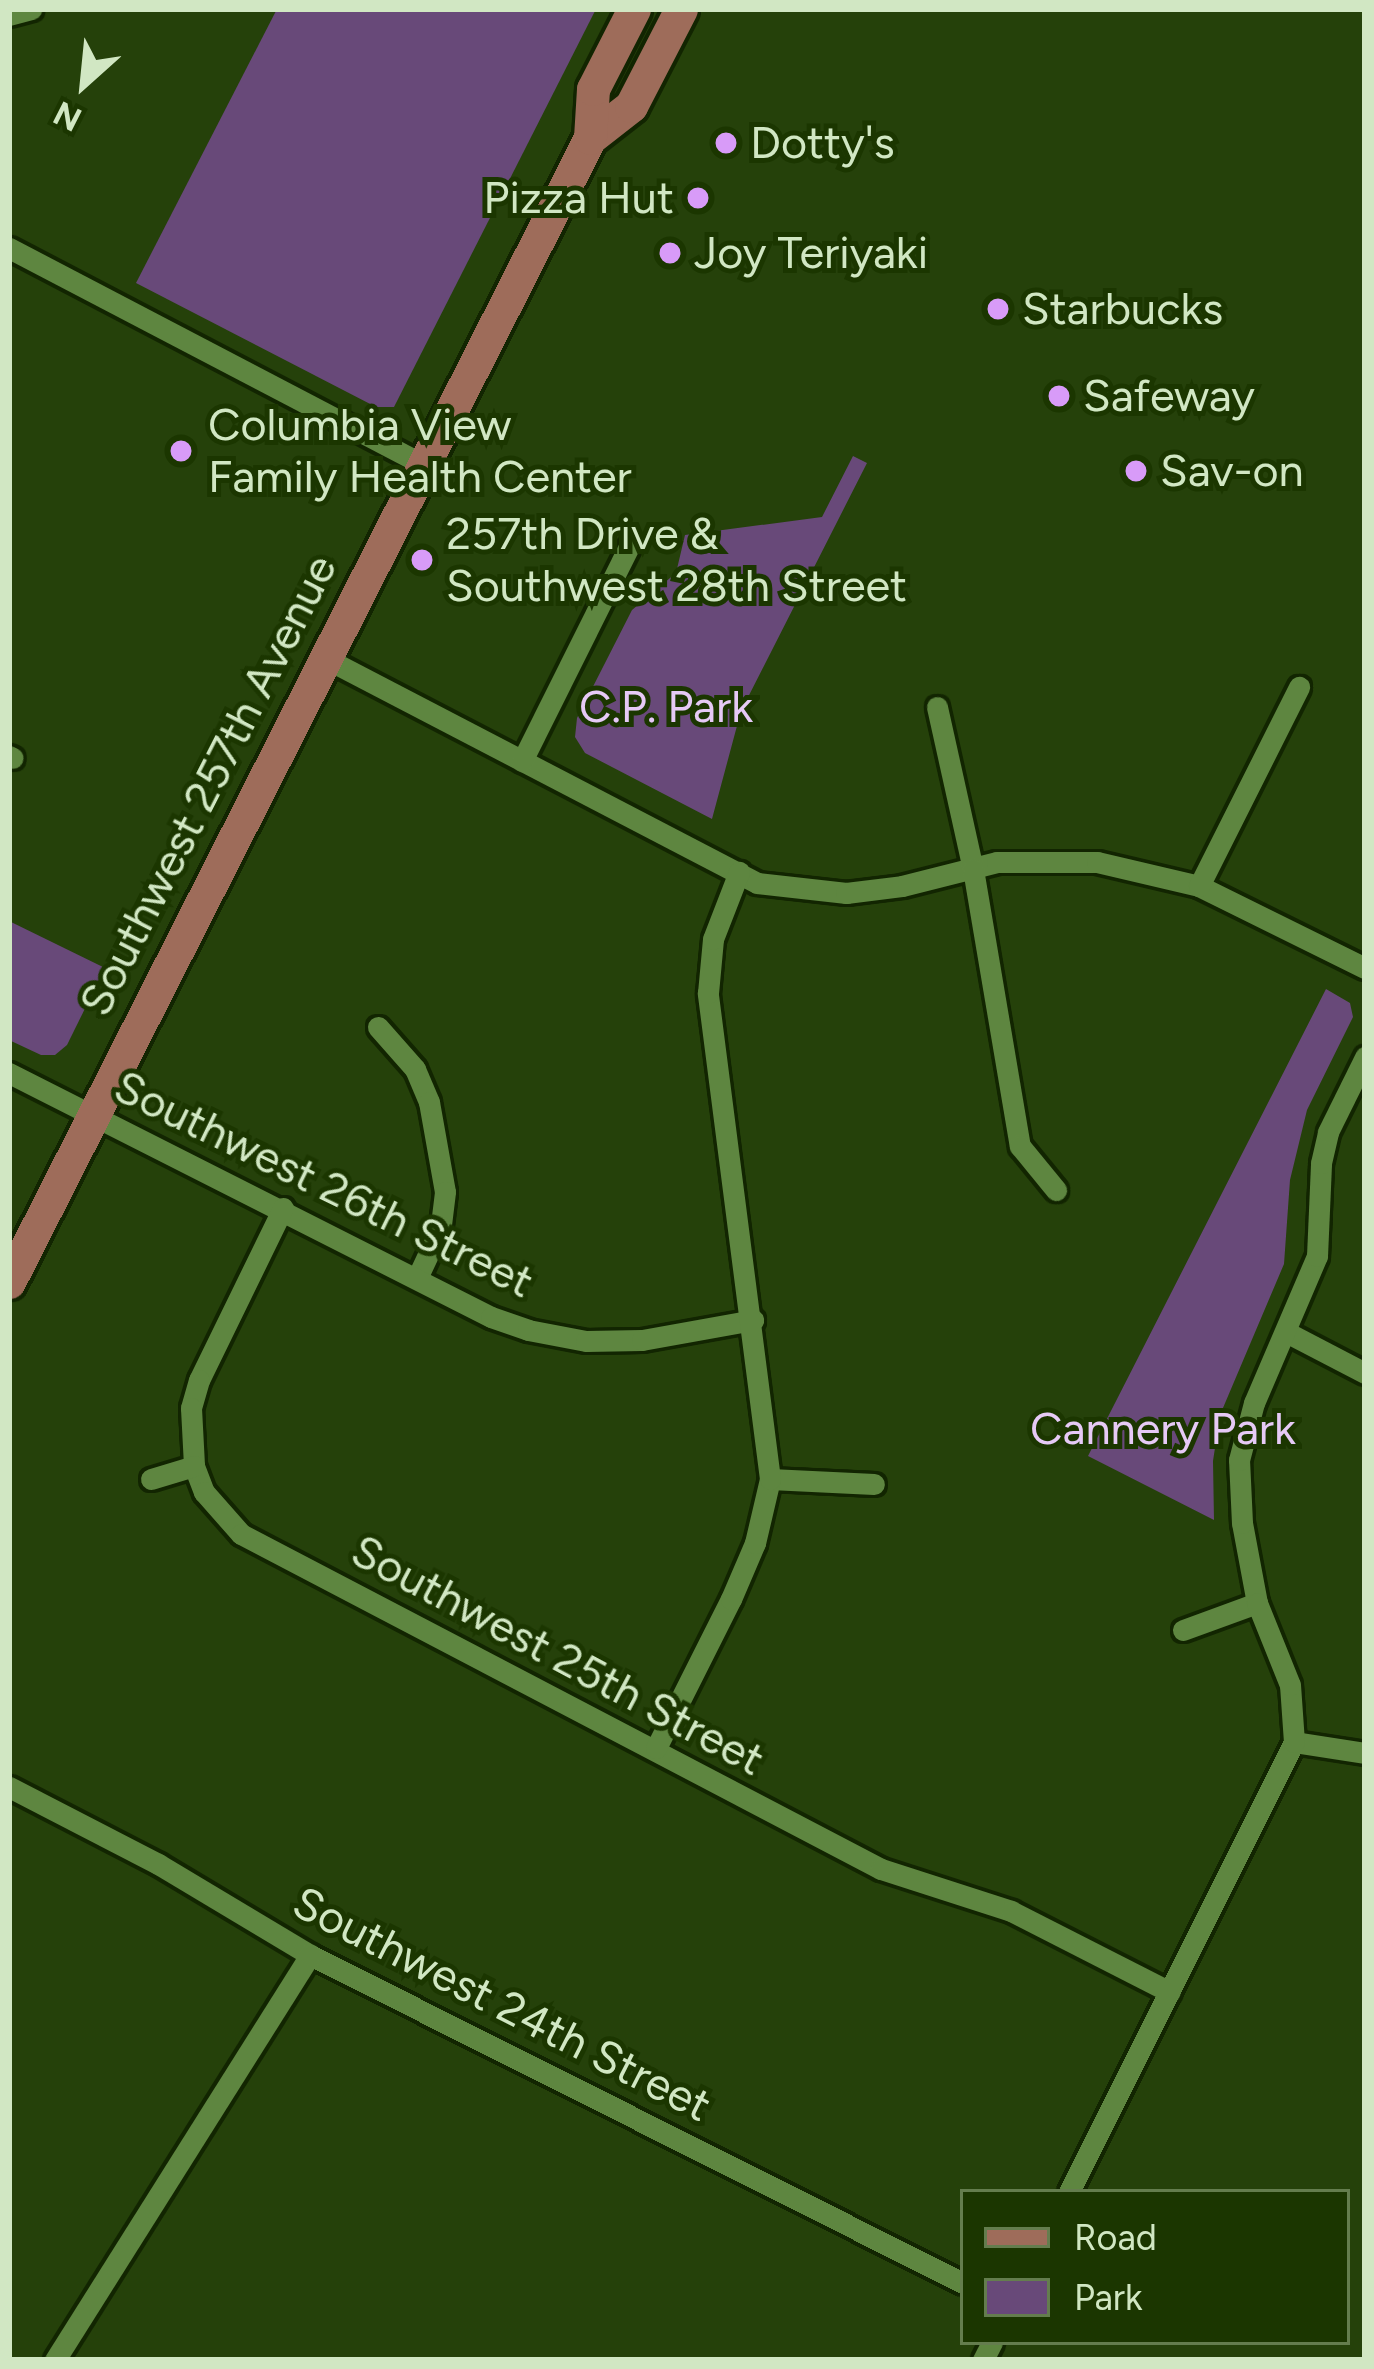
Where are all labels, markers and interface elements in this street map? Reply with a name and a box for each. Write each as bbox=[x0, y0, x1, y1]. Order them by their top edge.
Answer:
north arrow bbox=[24, 24, 144, 144]
text: N bbox=[47, 93, 88, 140]
place label: Dotty's bbox=[750, 116, 895, 170]
marker: Dotty's bbox=[713, 130, 739, 156]
place label: Pizza Hut bbox=[483, 171, 674, 225]
marker: Pizza Hut bbox=[685, 185, 711, 211]
place label: Joy Teriyaki bbox=[694, 226, 928, 280]
marker: Joy Teriyaki bbox=[657, 240, 683, 266]
place label: Starbucks bbox=[1022, 282, 1223, 336]
marker: Starbucks bbox=[985, 296, 1011, 322]
place label: Safeway bbox=[1083, 369, 1255, 423]
marker: Safeway bbox=[1046, 383, 1072, 409]
place label: Columbia View Family Health Center bbox=[208, 398, 632, 504]
marker: Columbia View Family Health Center bbox=[165, 435, 197, 467]
place label: Sav-on bbox=[1160, 444, 1304, 498]
marker: Sav-on bbox=[1123, 458, 1149, 484]
place label: 257th Drive & Southwest 28th Street bbox=[446, 507, 907, 613]
street label: Southwest 257th Avenue bbox=[68, 546, 348, 1024]
marker: 257th Drive & Southwest 28th Street bbox=[409, 547, 435, 573]
park label: C.P. Park bbox=[579, 680, 753, 734]
street label: Southwest 26th Street bbox=[106, 1059, 542, 1309]
park label: Cannery Park bbox=[1030, 1402, 1296, 1456]
street label: Southwest 25th Street bbox=[343, 1523, 773, 1787]
street label: Southwest 24th Street bbox=[284, 1875, 720, 2133]
legend bbox=[960, 2189, 1350, 2345]
text: Road bbox=[1074, 2216, 1157, 2259]
text: Park bbox=[1074, 2276, 1142, 2319]

